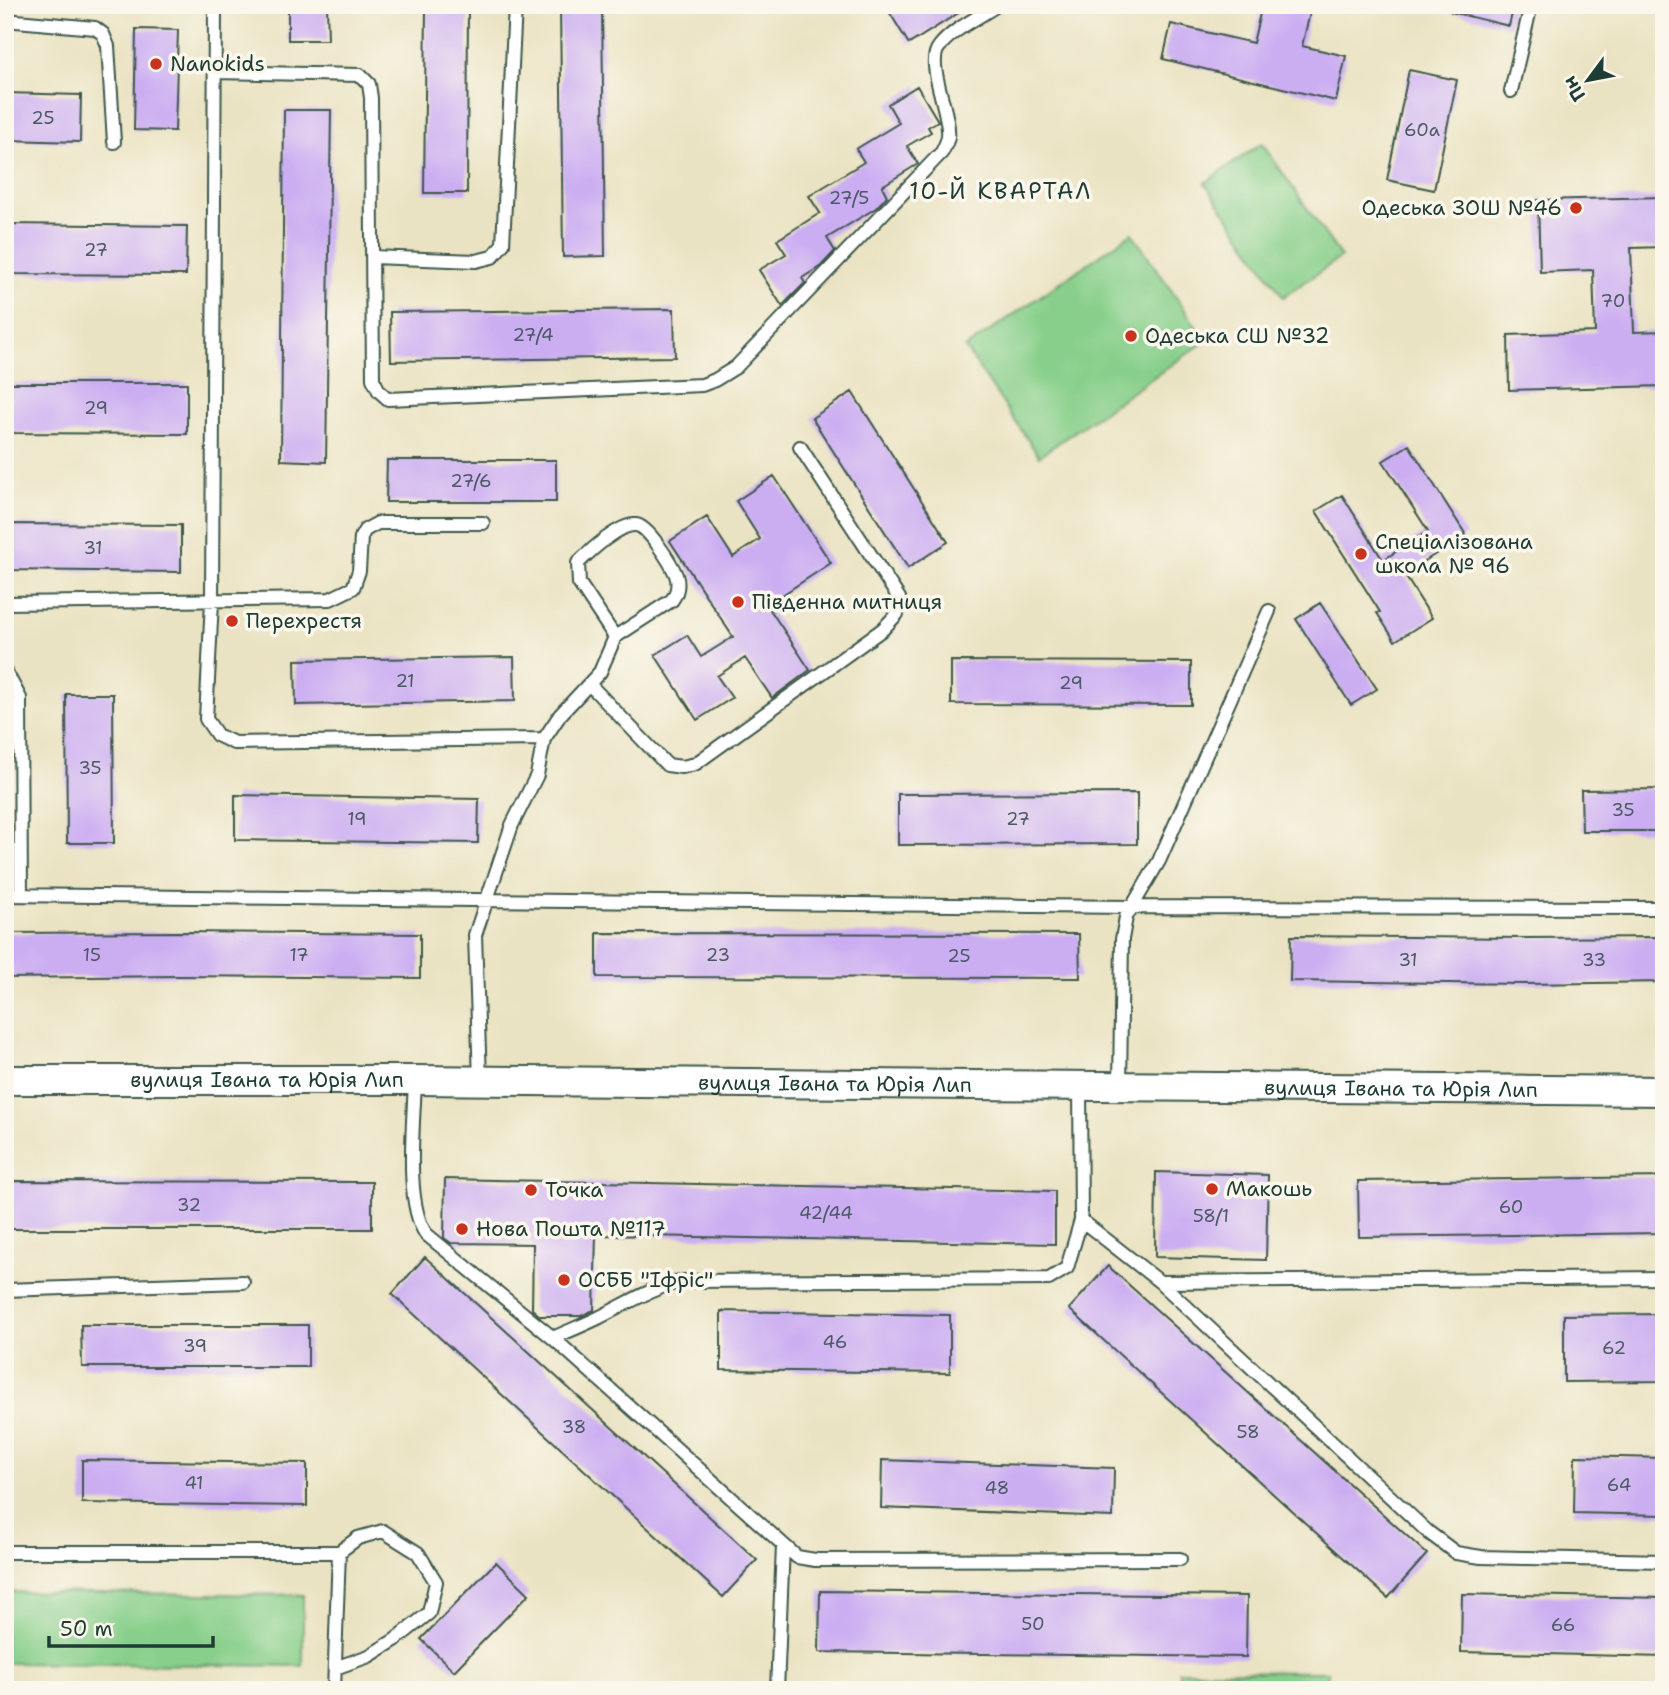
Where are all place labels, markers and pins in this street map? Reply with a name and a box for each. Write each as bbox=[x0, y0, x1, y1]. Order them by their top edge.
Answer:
place label: Nanokids bbox=[170, 50, 265, 78]
marker: Nanokids bbox=[148, 56, 164, 72]
place label: Одеська ЗОШ №46 bbox=[1362, 194, 1562, 222]
marker: Одеська ЗОШ №46 bbox=[1568, 200, 1584, 216]
place label: Одеська СШ №32 bbox=[1145, 322, 1329, 350]
marker: Одеська СШ №32 bbox=[1123, 328, 1139, 344]
place label: Спеціалізована школа № 96 bbox=[1375, 528, 1533, 580]
marker: Спеціалізована школа № 96 bbox=[1353, 546, 1369, 562]
place label: Південна митниця bbox=[752, 588, 942, 616]
marker: Південна митниця bbox=[730, 594, 746, 610]
place label: Перехрестя bbox=[246, 607, 362, 635]
marker: Перехрестя bbox=[224, 613, 240, 629]
place label: Макошь bbox=[1226, 1175, 1312, 1203]
place label: Точка bbox=[545, 1176, 603, 1204]
marker: Макошь bbox=[1204, 1181, 1220, 1197]
marker: Точка bbox=[523, 1182, 539, 1198]
place label: Нова Пошта №117 bbox=[476, 1215, 666, 1243]
marker: Нова Пошта №117 bbox=[454, 1221, 470, 1237]
place label: ОСББ "Іфріс" bbox=[578, 1266, 713, 1294]
marker: ОСББ "Іфріс" bbox=[556, 1272, 572, 1288]

